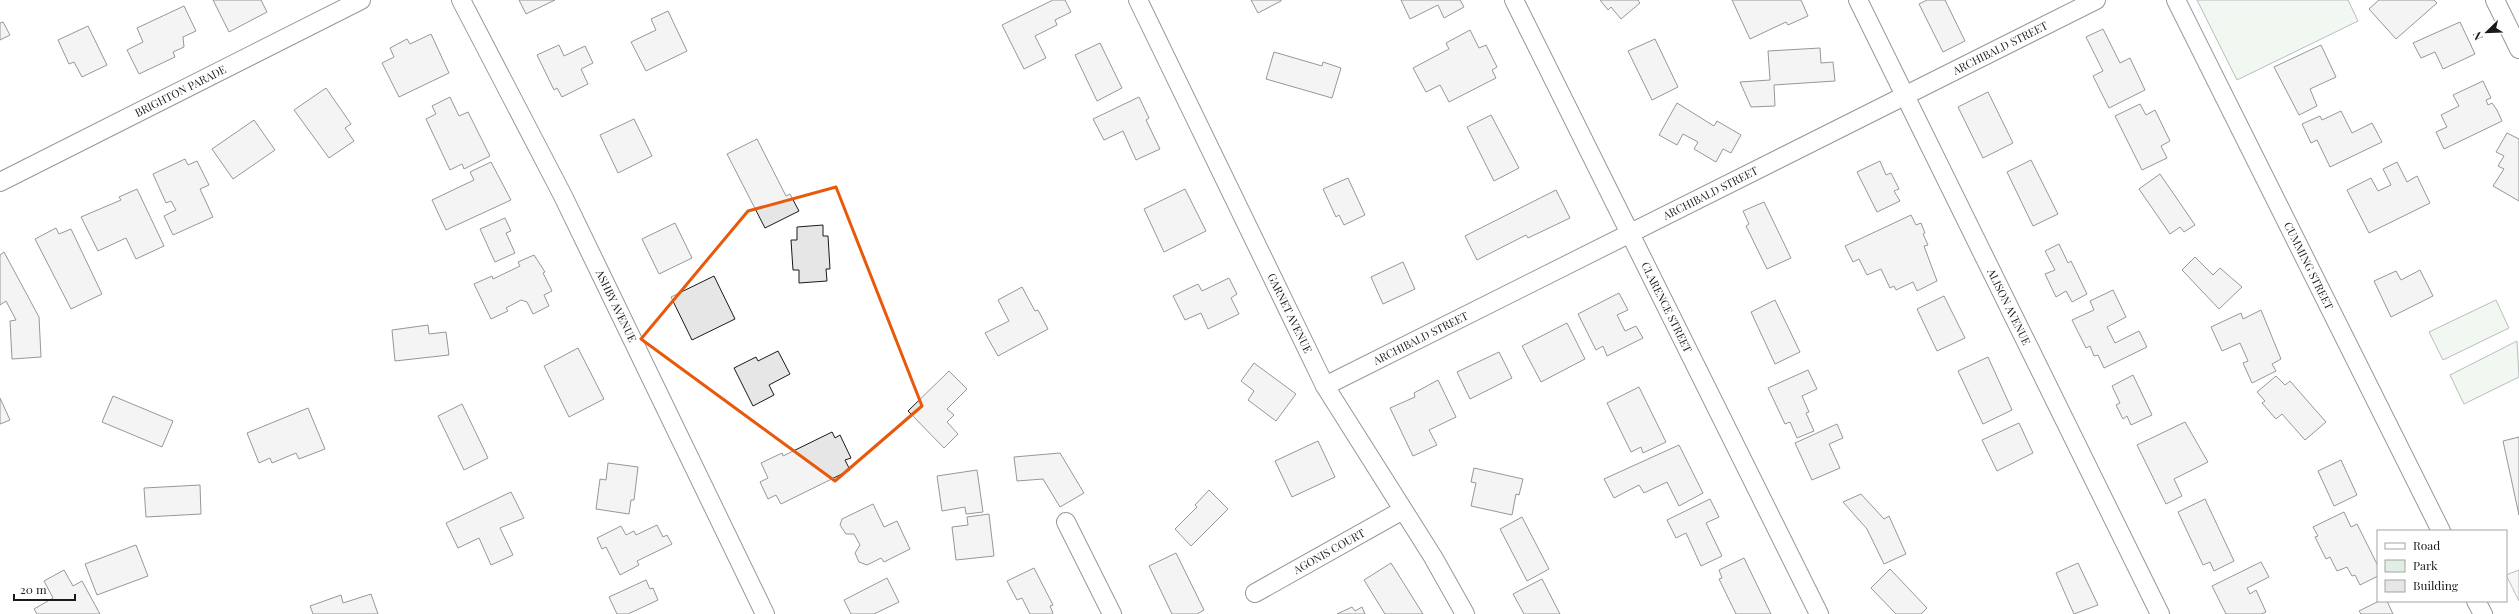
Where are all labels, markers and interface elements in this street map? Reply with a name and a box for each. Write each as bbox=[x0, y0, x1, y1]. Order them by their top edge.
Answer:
north arrow bbox=[2467, 12, 2507, 52]
street label: ARCHIBALD STREET bbox=[1949, 17, 2050, 78]
text: N bbox=[2469, 29, 2486, 43]
street label: BRIGHTON PARADE bbox=[132, 61, 229, 120]
street label: ARCHIBALD STREET bbox=[1659, 162, 1760, 223]
street label: CUMMING STREET bbox=[2281, 219, 2337, 312]
street label: CLARENCE STREET bbox=[1638, 259, 1696, 355]
street label: ALISON AVENUE bbox=[1984, 265, 2035, 348]
street label: ASHBY AVENUE bbox=[592, 266, 641, 345]
street label: GARNET AVENUE bbox=[1264, 271, 1316, 356]
street label: ARCHIBALD STREET bbox=[1370, 308, 1471, 368]
street label: AGONIS COURT bbox=[1289, 525, 1368, 578]
legend bbox=[2377, 530, 2507, 602]
text: Road bbox=[2413, 537, 2440, 553]
text: Park bbox=[2413, 557, 2438, 573]
scale bar bbox=[14, 576, 75, 602]
text: Building bbox=[2413, 577, 2459, 593]
text: 20 m bbox=[20, 581, 47, 597]

